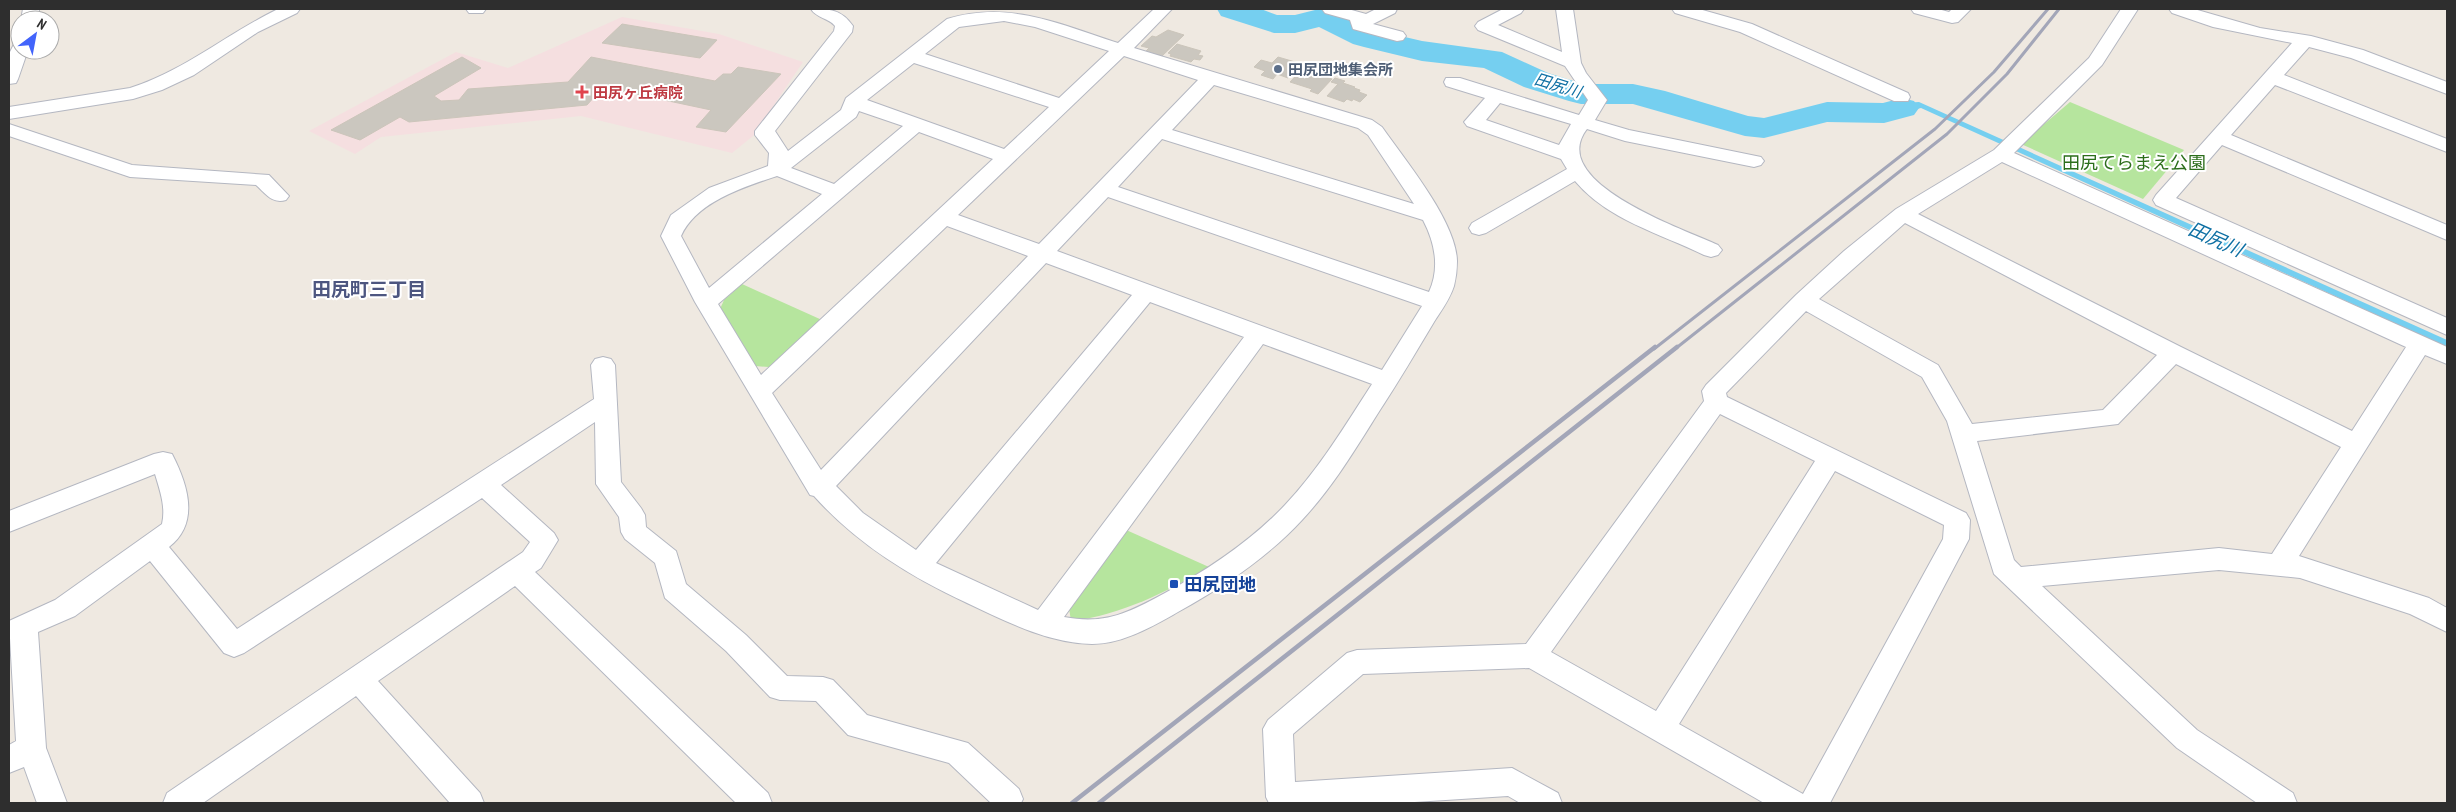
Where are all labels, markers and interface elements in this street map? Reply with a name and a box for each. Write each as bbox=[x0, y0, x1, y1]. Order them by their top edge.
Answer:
north arrow bbox=[10, 10, 60, 60]
text: N bbox=[34, 14, 50, 34]
place label: 田尻団地集会所 bbox=[1288, 60, 1393, 79]
marker: 田尻団地集会所 bbox=[1272, 63, 1284, 75]
water label: 田尻川 bbox=[1532, 68, 1586, 102]
place label: 田尻ヶ丘病院 bbox=[593, 83, 683, 102]
marker: 田尻ヶ丘病院 bbox=[575, 85, 589, 99]
park label: 田尻てらまえ公園 bbox=[2062, 151, 2206, 174]
water label: 田尻川 bbox=[2185, 216, 2249, 262]
district label: 田尻町三丁目 bbox=[312, 277, 426, 301]
place label: 田尻団地 bbox=[1184, 573, 1256, 596]
marker: 田尻団地 bbox=[1168, 578, 1180, 590]

